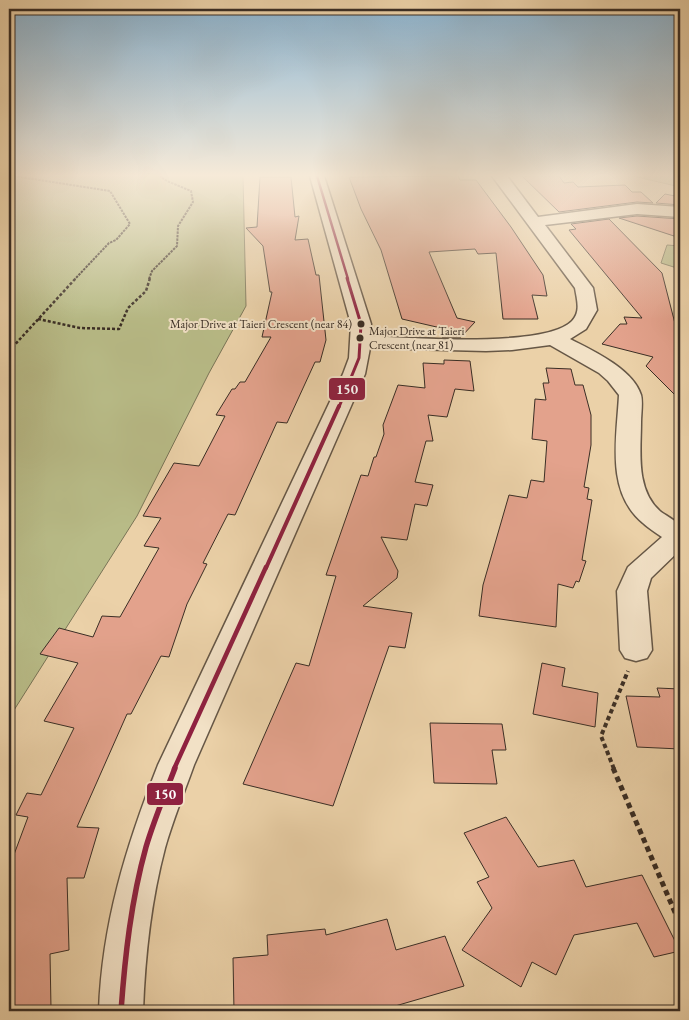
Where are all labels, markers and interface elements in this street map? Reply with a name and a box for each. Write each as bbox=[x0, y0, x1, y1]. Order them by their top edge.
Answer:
place label: Major Drive at Taieri Crescent (near 84) bbox=[170, 316, 352, 332]
marker: Major Drive at Taieri Crescent (near 84) bbox=[356, 319, 366, 329]
place label: Major Drive at Taieri Crescent (near 81) bbox=[369, 323, 464, 353]
marker: Major Drive at Taieri Crescent (near 81) bbox=[355, 333, 365, 343]
line badge: 150 bbox=[328, 377, 366, 401]
text: 150 bbox=[336, 380, 359, 398]
line badge: 150 bbox=[146, 782, 184, 806]
text: 150 bbox=[154, 785, 177, 803]

